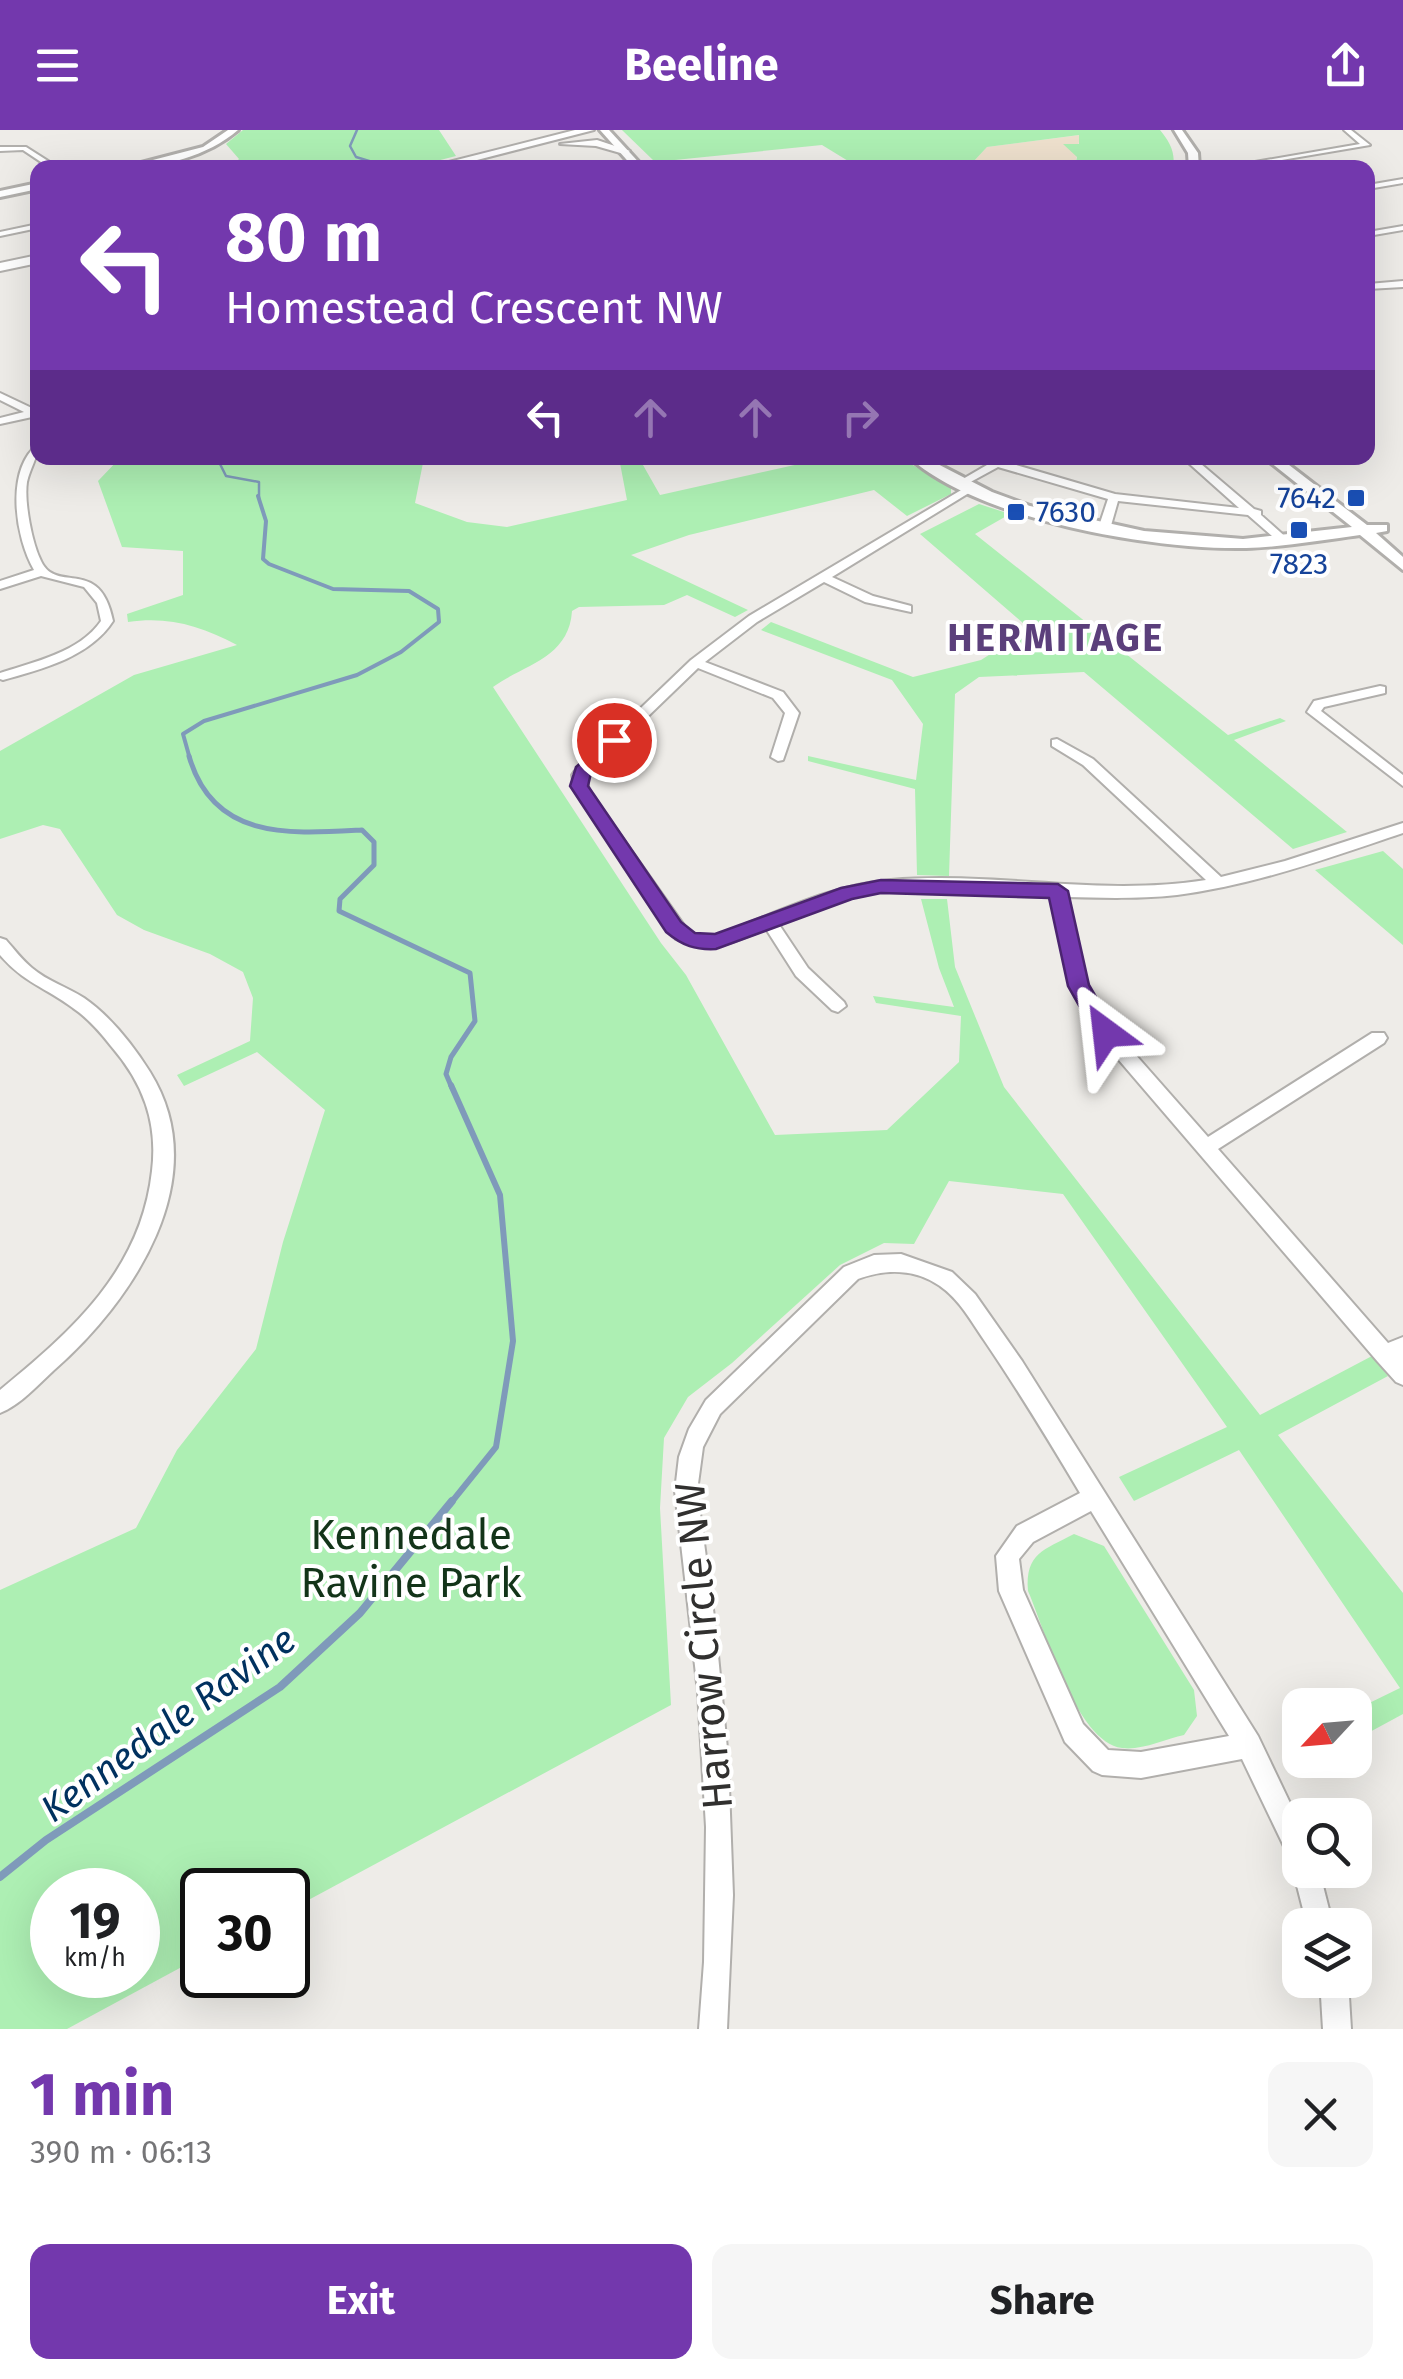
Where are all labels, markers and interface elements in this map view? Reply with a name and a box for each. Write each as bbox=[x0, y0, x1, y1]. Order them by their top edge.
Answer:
icon: menu bbox=[30, 38, 85, 93]
text: Beeline bbox=[624, 38, 779, 92]
icon: share bbox=[1318, 38, 1373, 93]
text: 80 m bbox=[225, 196, 382, 280]
icon: left bbox=[60, 200, 190, 330]
text: Homestead Crescent NW bbox=[225, 281, 723, 335]
icon: left bbox=[518, 390, 573, 445]
icon: ahead bbox=[623, 390, 678, 445]
icon: ahead bbox=[728, 390, 783, 445]
icon: right bbox=[833, 390, 888, 445]
place label: 7642 bbox=[1277, 480, 1336, 516]
marker: 7642 bbox=[1345, 487, 1367, 509]
place label: 7630 bbox=[1036, 494, 1096, 530]
marker: 7630 bbox=[1005, 501, 1027, 523]
marker: 7823 bbox=[1288, 519, 1310, 541]
place label: 7823 bbox=[1270, 546, 1328, 582]
district label: HERMITAGE bbox=[947, 615, 1165, 661]
pin bbox=[572, 698, 657, 783]
icon: arrive bbox=[587, 713, 642, 768]
position arrow bbox=[1054, 981, 1158, 1085]
street label: Harrow Circle NW bbox=[665, 1480, 743, 1812]
park label: Kennedale Ravine Park bbox=[300, 1510, 522, 1608]
water label: Kennedale Ravine bbox=[32, 1616, 304, 1832]
north arrow bbox=[1282, 1688, 1372, 1778]
map controls bbox=[1282, 1688, 1372, 1998]
button: search bbox=[1282, 1798, 1372, 1888]
speed limit sign: 30 bbox=[180, 1868, 310, 1998]
text: 19 bbox=[69, 1891, 121, 1951]
button: layers bbox=[1282, 1908, 1372, 1998]
text: km/h bbox=[64, 1943, 126, 1973]
text: 1 min bbox=[30, 2059, 174, 2131]
button: close bbox=[1268, 2062, 1373, 2167]
text: 390 m · 06:13 bbox=[30, 2133, 212, 2171]
button: Exit bbox=[30, 2244, 692, 2359]
button: Share bbox=[712, 2244, 1373, 2359]

